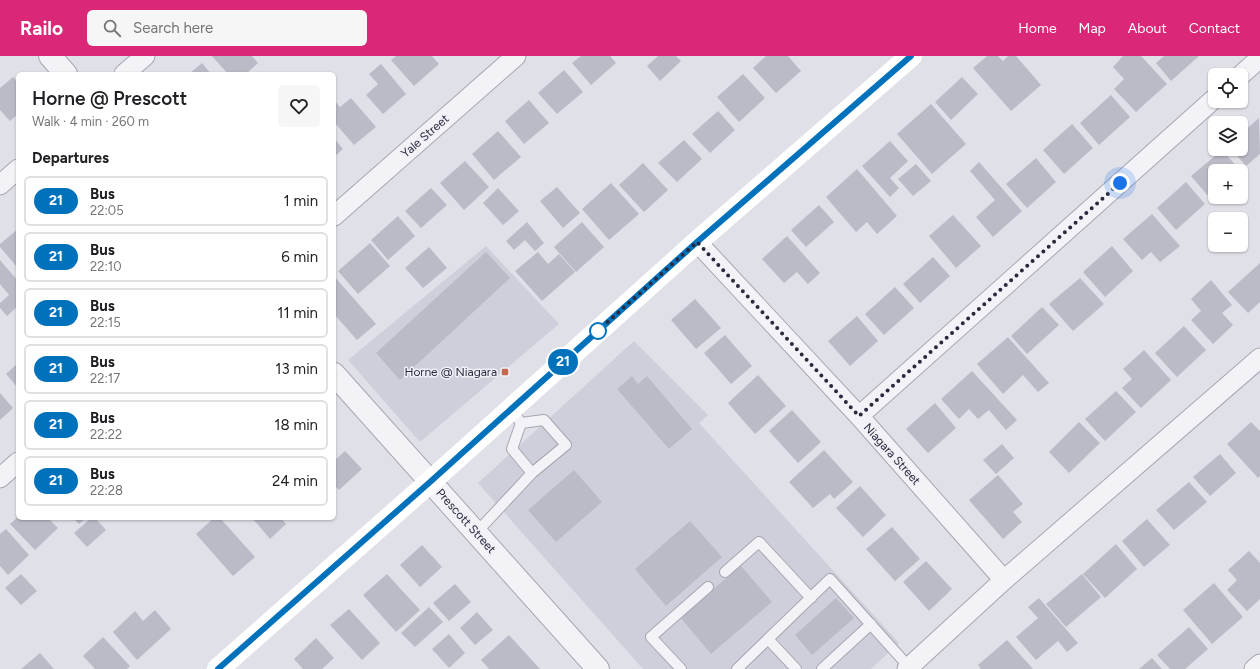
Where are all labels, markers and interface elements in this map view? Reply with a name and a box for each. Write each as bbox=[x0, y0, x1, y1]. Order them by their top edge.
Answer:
search box bbox=[87, 10, 367, 46]
text: Railo bbox=[20, 17, 63, 40]
icon: search bbox=[101, 17, 123, 39]
text: Search here bbox=[133, 19, 213, 37]
text: Home bbox=[1018, 20, 1057, 37]
text: Map bbox=[1079, 20, 1106, 37]
text: About bbox=[1128, 20, 1167, 37]
text: Contact bbox=[1189, 20, 1240, 37]
map controls bbox=[1208, 68, 1248, 252]
button: locate bbox=[1208, 68, 1248, 108]
button: heart bbox=[278, 85, 320, 127]
text: Horne @ Prescott bbox=[32, 87, 187, 110]
street label: Yale Street bbox=[398, 111, 452, 160]
text: Walk · 4 min · 260 m bbox=[32, 114, 149, 129]
button: layers bbox=[1208, 116, 1248, 156]
text: Departures bbox=[32, 149, 109, 167]
button: + bbox=[1208, 164, 1248, 204]
your location bbox=[1110, 173, 1130, 193]
text: Bus bbox=[90, 185, 115, 203]
text: 21 bbox=[49, 192, 63, 209]
text: 1 min bbox=[283, 192, 318, 210]
text: 22:05 bbox=[90, 203, 124, 218]
button: − bbox=[1208, 212, 1248, 252]
text: Bus bbox=[90, 241, 115, 259]
text: 21 bbox=[49, 248, 63, 265]
text: 6 min bbox=[281, 248, 318, 266]
text: 22:10 bbox=[90, 259, 122, 274]
text: Bus bbox=[90, 297, 115, 315]
text: 21 bbox=[49, 304, 63, 321]
text: 11 min bbox=[277, 304, 318, 322]
text: 22:15 bbox=[90, 315, 121, 330]
unlabelled marker bbox=[589, 322, 607, 340]
line badge: 21 bbox=[545, 349, 581, 375]
text: Bus bbox=[90, 353, 115, 371]
text: 21 bbox=[556, 353, 570, 370]
text: 21 bbox=[49, 360, 63, 377]
text: 13 min bbox=[275, 360, 318, 378]
place label: Horne @ Niagara bbox=[404, 365, 497, 379]
marker: Horne @ Niagara bbox=[500, 367, 510, 377]
text: 22:17 bbox=[90, 371, 120, 386]
text: Bus bbox=[90, 409, 115, 427]
text: 21 bbox=[49, 416, 63, 433]
text: 18 min bbox=[274, 416, 318, 434]
street label: Niagara Street bbox=[861, 420, 924, 488]
text: 22:22 bbox=[90, 427, 122, 442]
text: Bus bbox=[90, 465, 115, 483]
text: 21 bbox=[49, 472, 63, 489]
text: 24 min bbox=[272, 472, 318, 490]
text: 22:28 bbox=[90, 483, 123, 498]
street label: Prescott Street bbox=[433, 486, 499, 557]

